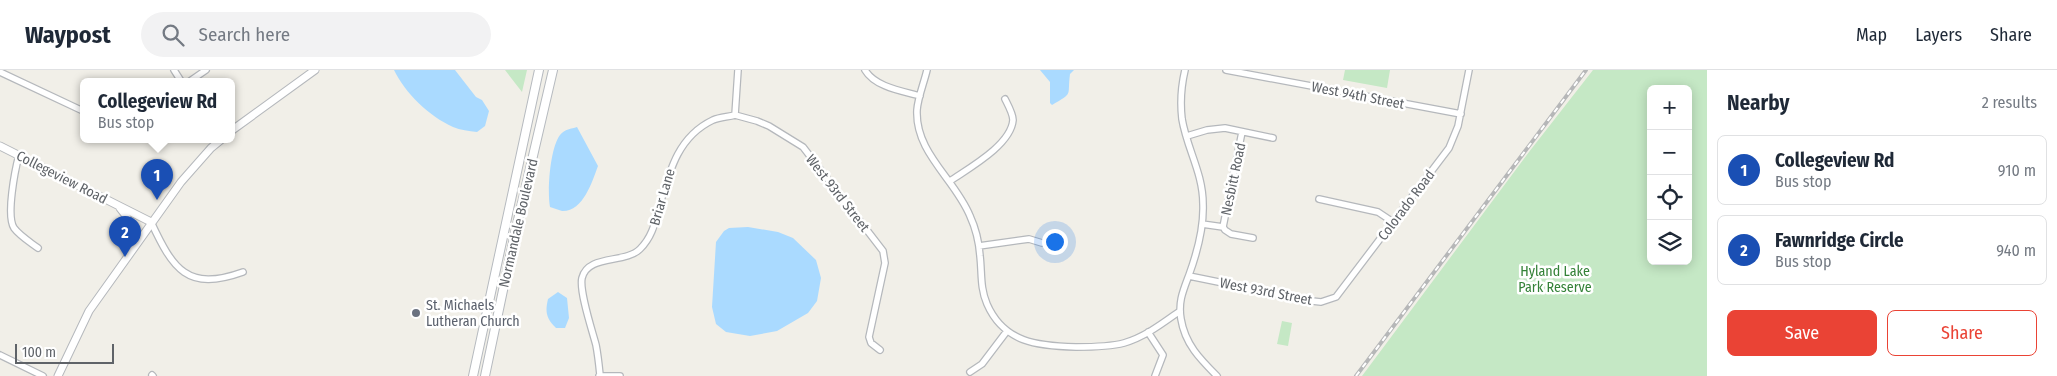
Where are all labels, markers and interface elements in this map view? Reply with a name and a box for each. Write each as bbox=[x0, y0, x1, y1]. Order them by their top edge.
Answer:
search box bbox=[141, 12, 491, 57]
text: Waypost bbox=[25, 21, 111, 49]
icon: search bbox=[159, 21, 187, 49]
text: Search here bbox=[199, 23, 290, 46]
text: Map bbox=[1856, 24, 1887, 46]
text: Layers bbox=[1915, 24, 1962, 46]
text: Share bbox=[1990, 24, 2032, 46]
popup bbox=[80, 78, 235, 143]
street label: West 94th Street bbox=[1310, 78, 1406, 113]
map controls bbox=[1647, 85, 1692, 265]
button: + bbox=[1647, 85, 1692, 130]
text: Collegeview Rd bbox=[98, 90, 217, 113]
text: Nearby bbox=[1727, 90, 1789, 116]
text: 2 results bbox=[1982, 93, 2037, 112]
text: Bus stop bbox=[98, 113, 154, 132]
button: − bbox=[1647, 130, 1692, 175]
street label: Nesbitt Road bbox=[1217, 141, 1249, 217]
street label: Collegeview Road bbox=[13, 147, 110, 208]
text: Collegeview Rd bbox=[1775, 149, 1894, 172]
street label: West 93rd Street bbox=[802, 151, 873, 236]
street label: Normandale Boulevard bbox=[495, 157, 542, 289]
pin: 1 bbox=[141, 159, 173, 200]
text: 1 bbox=[1741, 161, 1747, 180]
text: 910 m bbox=[1998, 161, 2036, 180]
street label: Briar Lane bbox=[646, 167, 679, 228]
street label: Colorado Road bbox=[1374, 167, 1438, 244]
text: Bus stop bbox=[1775, 172, 1831, 191]
button: locate bbox=[1647, 175, 1692, 220]
pin: 2 bbox=[109, 216, 141, 257]
button: layers bbox=[1647, 220, 1692, 265]
your location bbox=[1042, 229, 1068, 255]
text: Fawnridge Circle bbox=[1775, 229, 1904, 252]
text: 2 bbox=[1740, 241, 1748, 260]
text: 940 m bbox=[1996, 241, 2036, 260]
text: Bus stop bbox=[1775, 252, 1831, 271]
park label: Hyland Lake Park Reserve bbox=[1518, 263, 1592, 296]
street label: West 93rd Street bbox=[1218, 274, 1314, 309]
place label: St. Michaels Lutheran Church bbox=[426, 297, 520, 330]
marker: St. Michaels Lutheran Church bbox=[410, 307, 422, 319]
button: Save bbox=[1727, 310, 1877, 356]
button: Share bbox=[1887, 310, 2037, 356]
scale bar bbox=[15, 341, 114, 364]
text: 100 m bbox=[22, 344, 56, 361]

